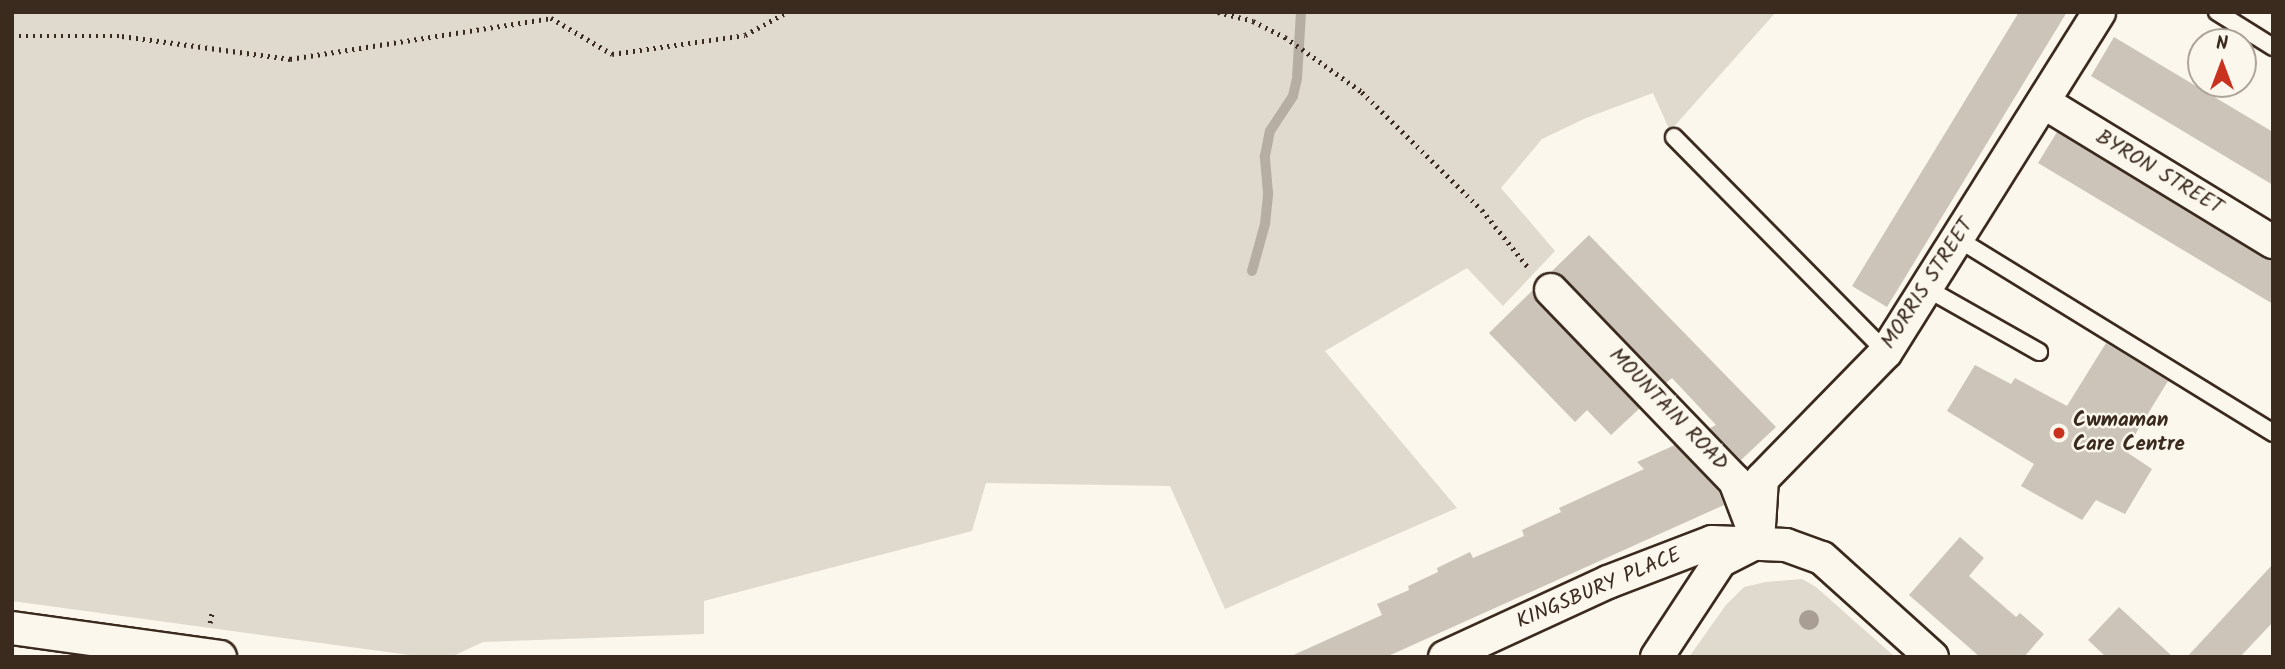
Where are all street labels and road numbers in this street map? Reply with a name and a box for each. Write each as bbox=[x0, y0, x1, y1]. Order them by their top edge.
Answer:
street label: BYRON STREET bbox=[2091, 125, 2227, 221]
street label: MORRIS STREET bbox=[1876, 214, 1980, 354]
street label: MOUNTAIN ROAD bbox=[1603, 343, 1733, 477]
street label: KINGSBURY PLACE bbox=[1513, 543, 1685, 635]

